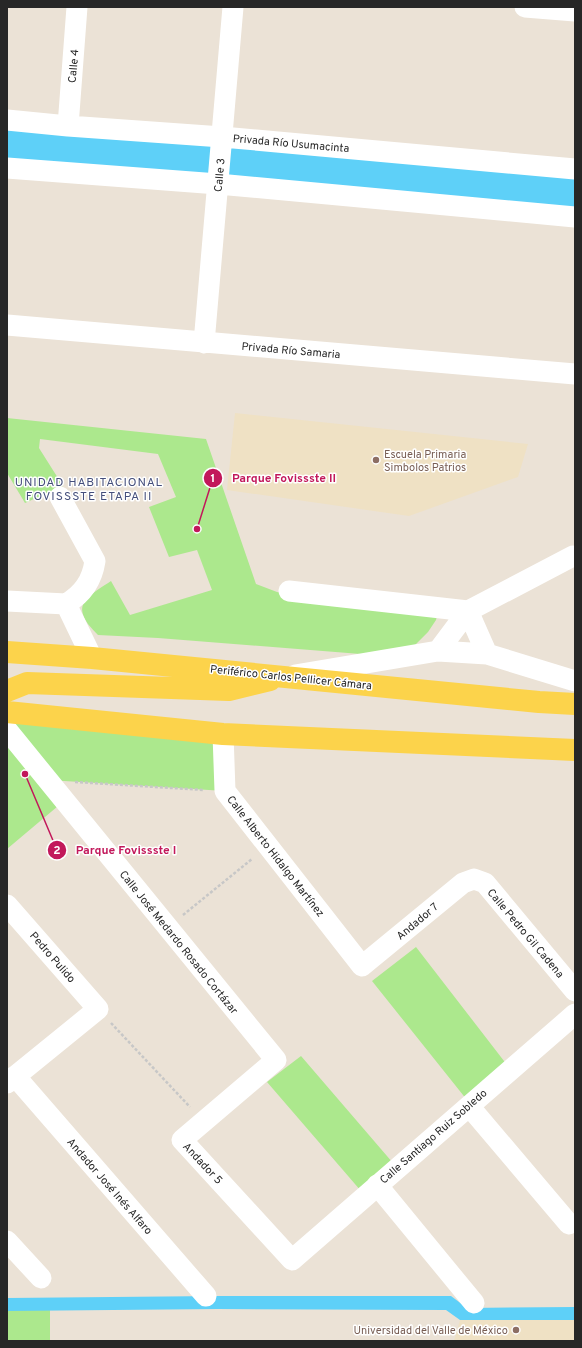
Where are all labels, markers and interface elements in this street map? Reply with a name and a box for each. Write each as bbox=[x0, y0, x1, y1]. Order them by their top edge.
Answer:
street label: Calle 4 bbox=[66, 48, 82, 84]
street label: Privada Río Usumacinta bbox=[232, 132, 350, 156]
street label: Calle 3 bbox=[212, 158, 228, 193]
street label: Privada Río Samaria bbox=[241, 340, 341, 362]
place label: Escuela Primaria Simbolos Patrios bbox=[384, 448, 466, 475]
marker: Escuela Primaria Simbolos Patrios bbox=[371, 455, 381, 465]
callout: Parque Fovissste II bbox=[203, 466, 344, 490]
text: 1 bbox=[211, 471, 215, 487]
text: Parque Fovissste II bbox=[232, 471, 336, 487]
district label: UNIDAD HABITACIONAL FOVISSSTE ETAPA II bbox=[15, 475, 163, 505]
street label: Periférico Carlos Pellicer Cámara bbox=[209, 663, 373, 693]
street label: Calle Alberto Hidalgo Martínez bbox=[223, 793, 327, 920]
callout: Parque Fovissste I bbox=[47, 838, 184, 862]
text: 2 bbox=[53, 843, 61, 859]
text: Parque Fovissste I bbox=[76, 843, 176, 859]
street label: Calle José Medardo Rosado Cortázar bbox=[116, 868, 241, 1018]
street label: Calle Pedro Gil Cadena bbox=[484, 886, 567, 981]
street label: Andador 7 bbox=[394, 900, 442, 943]
street label: Pedro Pulido bbox=[26, 929, 78, 986]
street label: Calle Santiago Ruiz Sobledo bbox=[377, 1086, 490, 1187]
street label: Andador José Inés Alfaro bbox=[63, 1135, 155, 1238]
street label: Andador 5 bbox=[179, 1140, 225, 1188]
place label: Universidad del Valle de México bbox=[354, 1324, 508, 1338]
marker: Universidad del Valle de México bbox=[511, 1325, 521, 1335]

